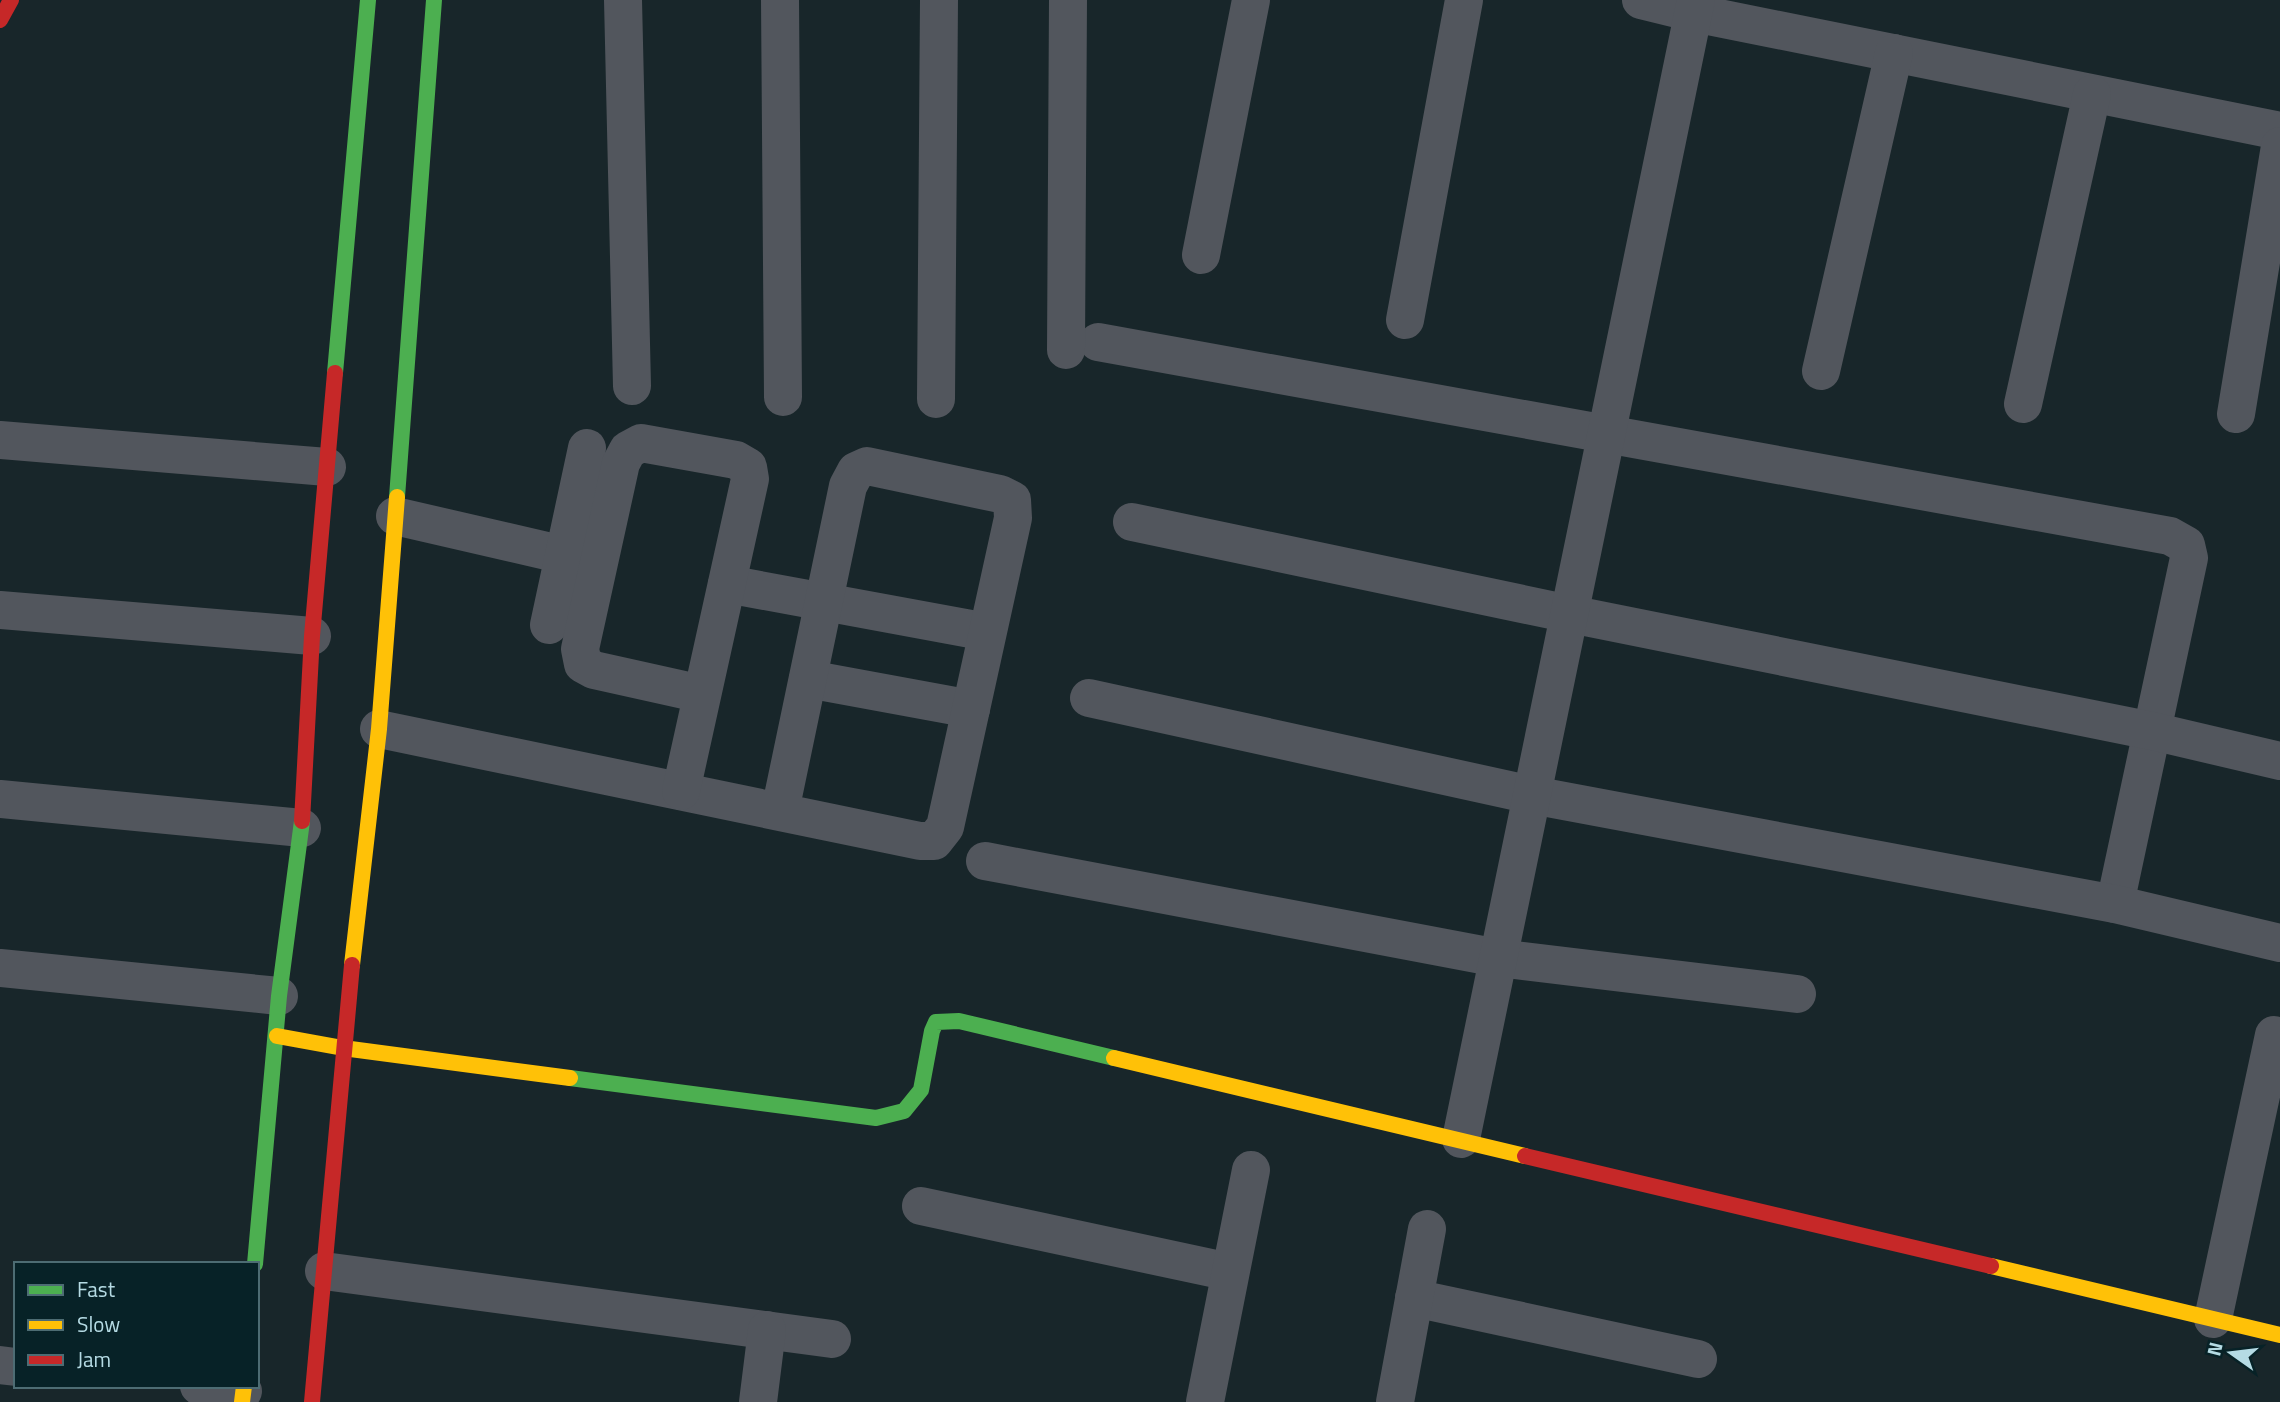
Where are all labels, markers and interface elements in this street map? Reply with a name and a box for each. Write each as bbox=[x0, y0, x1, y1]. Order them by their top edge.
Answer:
legend bbox=[14, 1262, 259, 1388]
text: Fast bbox=[77, 1273, 116, 1305]
text: Slow bbox=[77, 1308, 120, 1340]
north arrow bbox=[2196, 1318, 2266, 1388]
text: N bbox=[2198, 1339, 2230, 1359]
text: Jam bbox=[77, 1343, 111, 1375]

